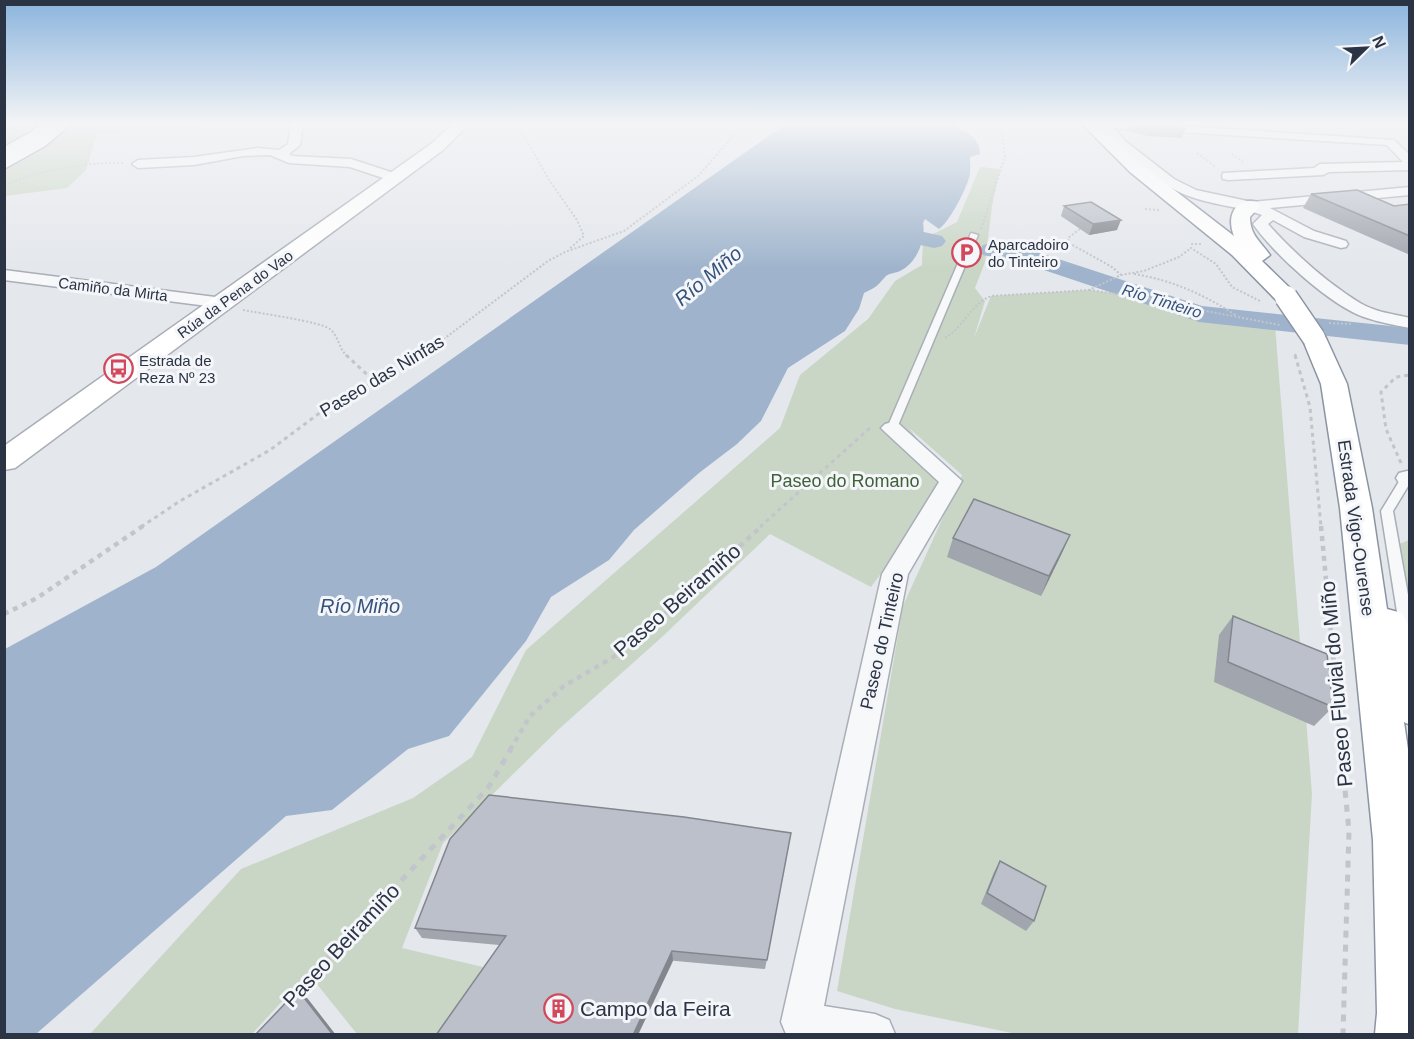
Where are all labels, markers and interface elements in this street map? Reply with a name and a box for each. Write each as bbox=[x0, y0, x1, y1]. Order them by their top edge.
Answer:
north arrow bbox=[1336, 18, 1396, 78]
text: N bbox=[1369, 33, 1389, 51]
place label: Aparcadoiro do Tinteiro bbox=[988, 236, 1069, 270]
parking icon: Aparcadoiro do Tinteiro bbox=[951, 237, 983, 269]
water label: Río Miño bbox=[670, 242, 746, 310]
street label: Rúa da Pena do Vao bbox=[174, 247, 296, 341]
street label: Camiño da Mirta bbox=[57, 274, 169, 304]
water label: Río Tinteiro bbox=[1120, 281, 1204, 321]
street label: Paseo das Ninfas bbox=[316, 331, 448, 421]
place label: Estrada de Reza Nº 23 bbox=[139, 352, 215, 386]
bus stop icon: Estrada de Reza Nº 23 bbox=[102, 353, 134, 385]
street label: Estrada Vigo-Ourense bbox=[1334, 439, 1378, 617]
park label: Paseo do Romano bbox=[770, 471, 920, 491]
street label: Paseo Beiramiño bbox=[609, 539, 745, 661]
street label: Paseo do Tinteiro bbox=[856, 570, 908, 712]
street label: Paseo Fluvial do Miño bbox=[1316, 580, 1356, 788]
water label: Río Miño bbox=[320, 595, 400, 617]
street label: Paseo Beiramiño bbox=[278, 879, 404, 1011]
building icon: Campo da Feira bbox=[543, 992, 575, 1024]
place label: Campo da Feira bbox=[580, 997, 731, 1020]

